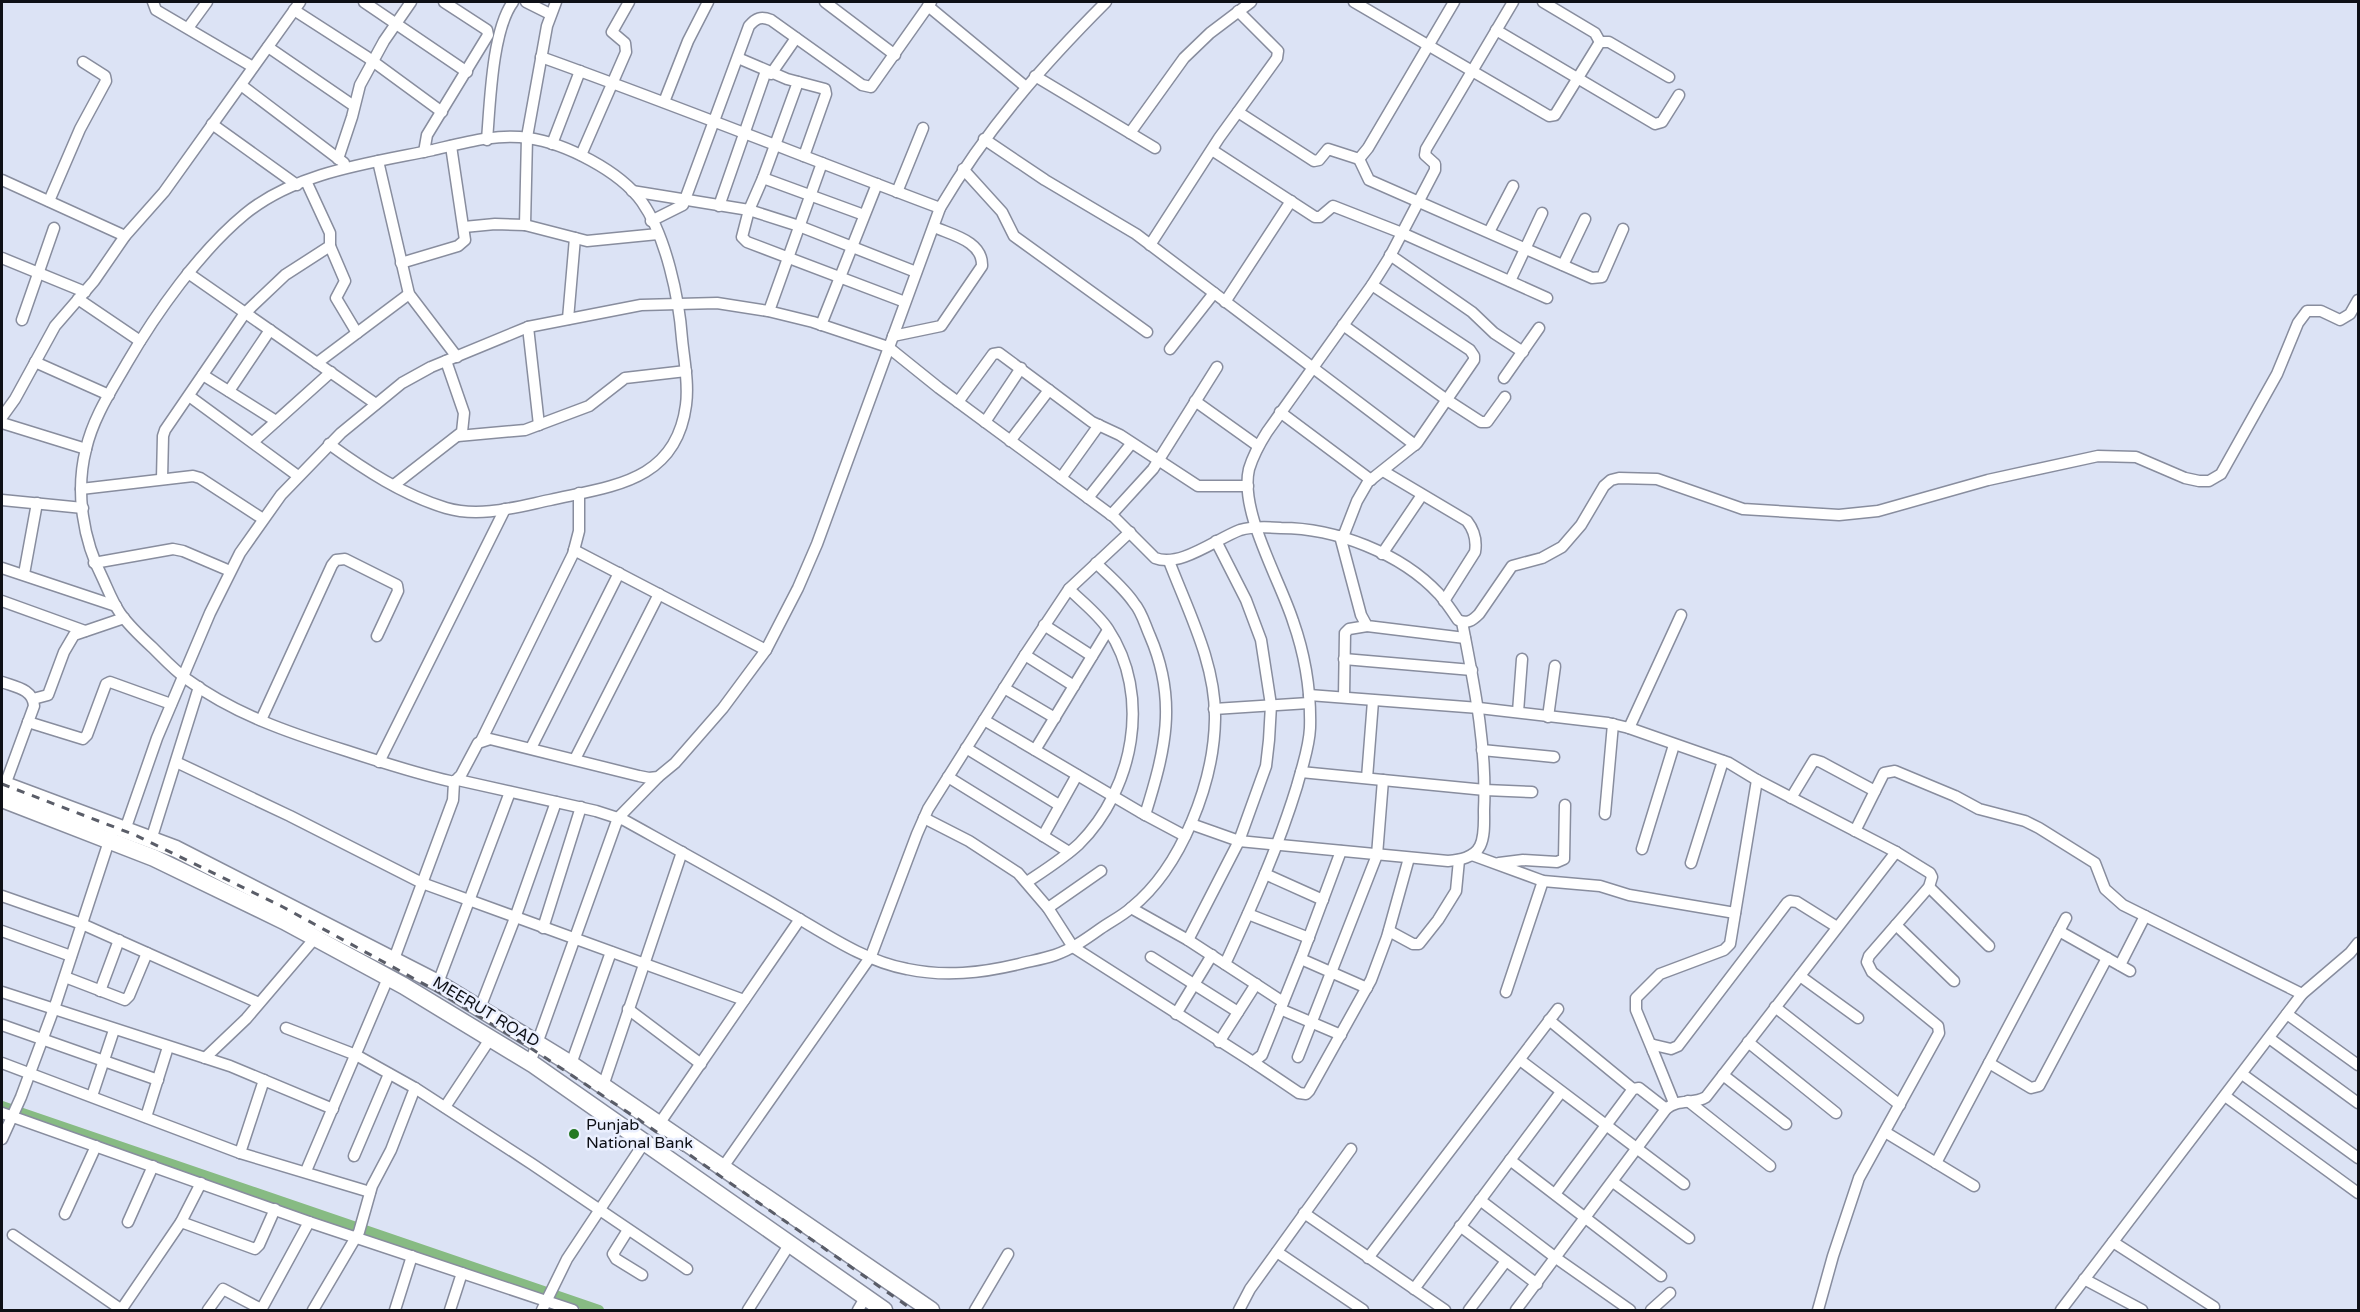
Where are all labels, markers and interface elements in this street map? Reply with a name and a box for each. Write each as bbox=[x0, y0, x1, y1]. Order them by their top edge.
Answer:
street label: MEERUT ROAD bbox=[429, 972, 543, 1052]
place label: Punjab National Bank bbox=[586, 1115, 693, 1153]
marker: Punjab National Bank bbox=[567, 1127, 581, 1141]

